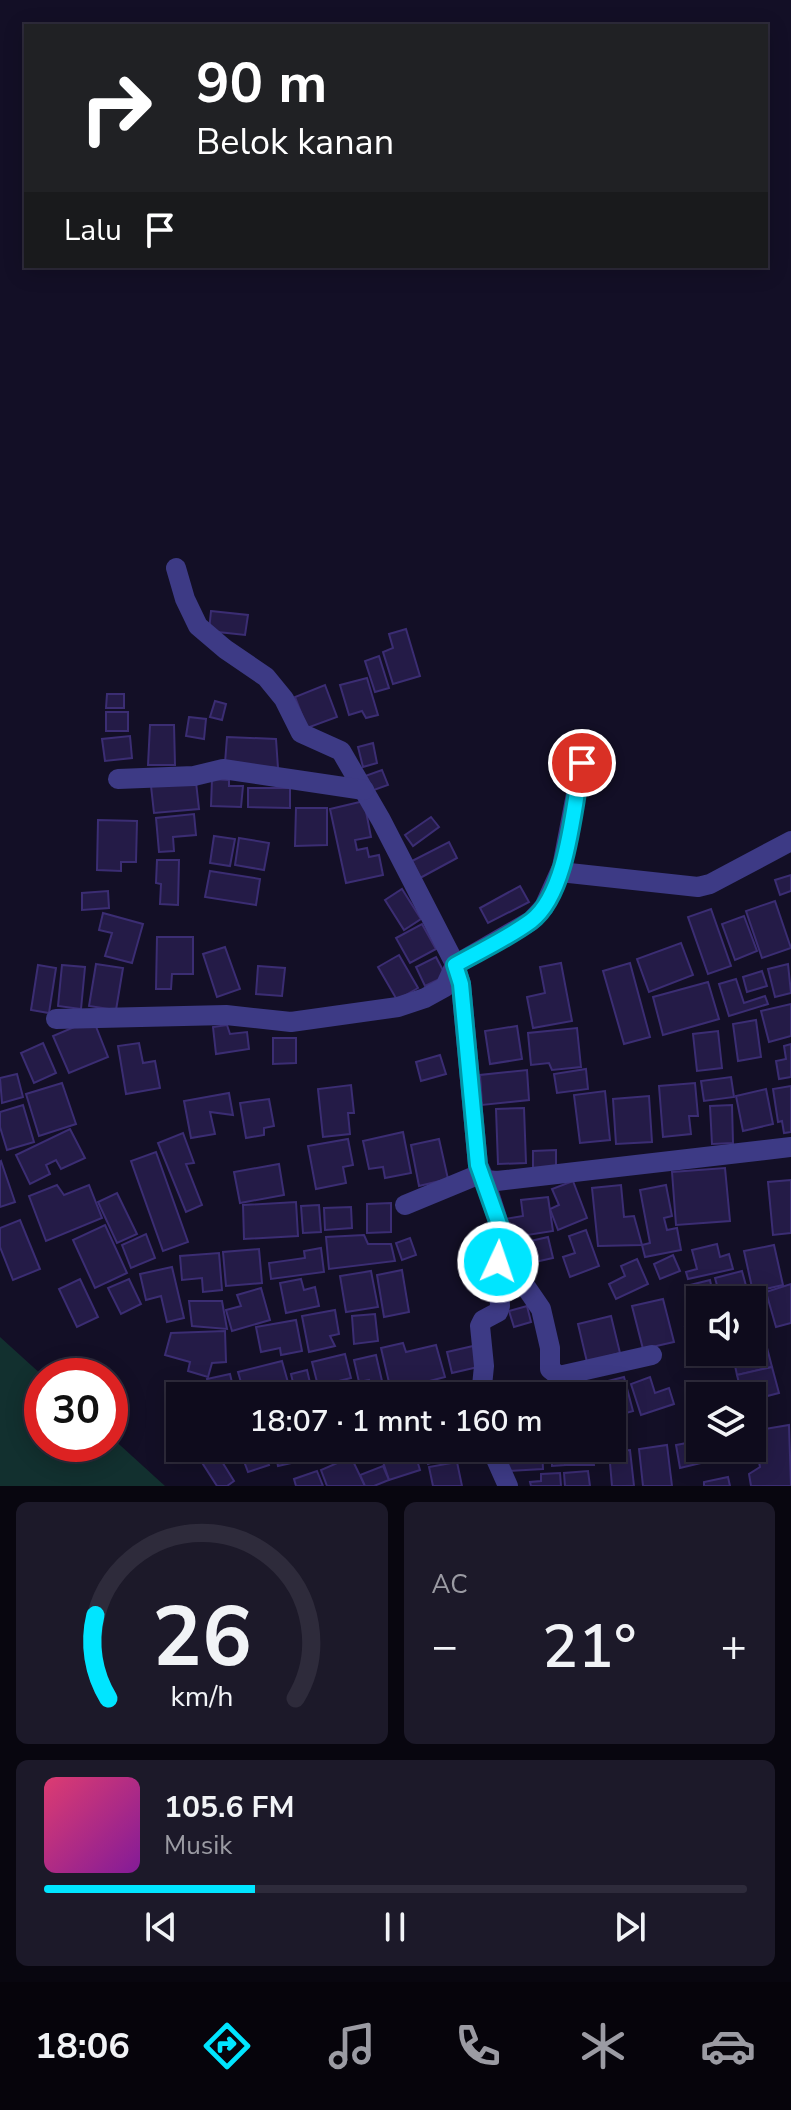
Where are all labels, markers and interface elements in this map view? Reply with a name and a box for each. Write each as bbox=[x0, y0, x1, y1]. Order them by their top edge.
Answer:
text: 90 m bbox=[196, 45, 327, 122]
icon: right bbox=[64, 56, 168, 160]
text: Belok kanan bbox=[196, 118, 394, 167]
icon: arrive bbox=[138, 208, 182, 252]
text: Lalu bbox=[64, 210, 122, 251]
pin bbox=[548, 729, 616, 797]
icon: arrive bbox=[560, 741, 604, 785]
position arrow bbox=[456, 1220, 540, 1304]
map controls bbox=[686, 1286, 766, 1462]
button: sound bbox=[686, 1286, 766, 1366]
speed limit sign: 30 bbox=[24, 1358, 128, 1462]
button: layers bbox=[686, 1382, 766, 1462]
text: 18:07 · 1 mnt · 160 m bbox=[250, 1401, 542, 1442]
text: AC bbox=[432, 1567, 468, 1602]
text: 26 bbox=[152, 1581, 252, 1694]
text: 21° bbox=[542, 1606, 637, 1688]
text: − bbox=[432, 1617, 458, 1677]
text: + bbox=[721, 1617, 747, 1677]
text: km/h bbox=[170, 1677, 233, 1716]
text: 105.6 FM bbox=[164, 1787, 294, 1828]
text: Musik bbox=[164, 1828, 232, 1863]
icon: previous bbox=[139, 1905, 183, 1949]
icon: pause bbox=[373, 1905, 417, 1949]
icon: next bbox=[608, 1905, 652, 1949]
icon: directions bbox=[199, 2018, 255, 2074]
icon: music bbox=[324, 2018, 380, 2074]
icon: phone bbox=[450, 2018, 506, 2074]
icon: climate bbox=[575, 2018, 631, 2074]
icon: car bbox=[700, 2018, 756, 2074]
text: 18:06 bbox=[35, 2022, 130, 2071]

